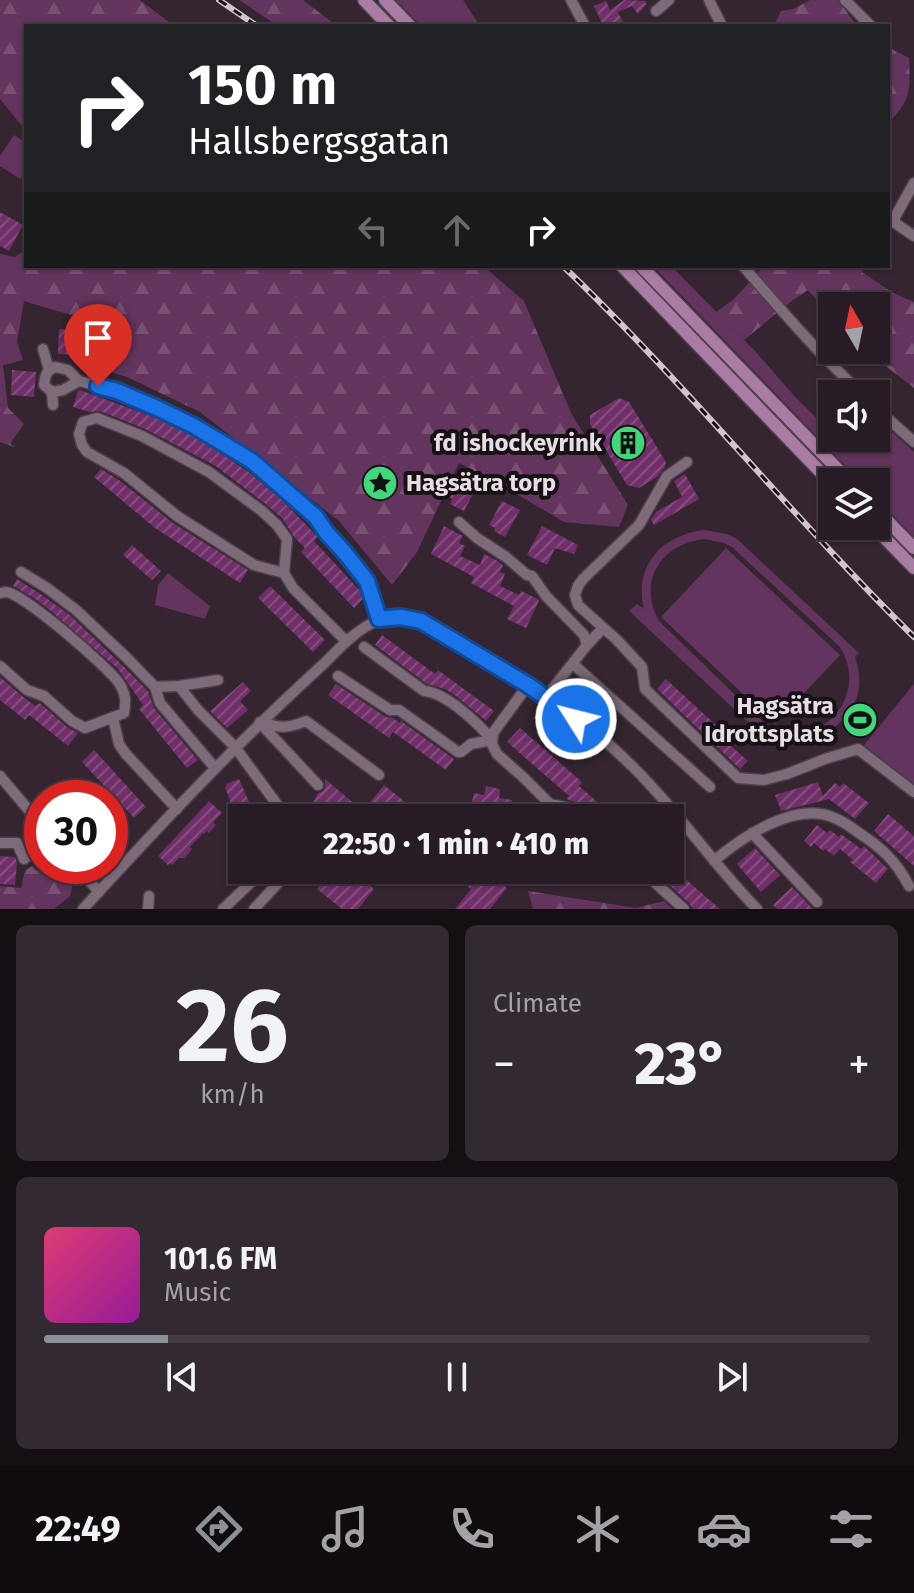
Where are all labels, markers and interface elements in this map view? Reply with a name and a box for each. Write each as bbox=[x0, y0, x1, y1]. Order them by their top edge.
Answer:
text: 150 m bbox=[188, 52, 337, 119]
icon: right bbox=[56, 56, 160, 160]
text: Hallsbergsgatan bbox=[188, 120, 450, 164]
icon: left bbox=[351, 208, 395, 252]
icon: ahead bbox=[435, 208, 479, 252]
icon: right bbox=[519, 208, 563, 252]
north arrow bbox=[818, 292, 890, 364]
map controls bbox=[818, 292, 890, 540]
pin bbox=[64, 304, 132, 386]
icon: arrive bbox=[76, 316, 120, 360]
button: sound bbox=[818, 380, 890, 452]
building icon: fd ishockeyrink bbox=[609, 424, 647, 462]
place label: fd ishockeyrink bbox=[434, 429, 603, 457]
place icon: Hagsätra torp bbox=[361, 464, 399, 502]
button: layers bbox=[818, 468, 890, 540]
place label: Hagsätra torp bbox=[406, 469, 556, 497]
position arrow bbox=[534, 677, 618, 761]
place label: Hagsätra Idrottsplats bbox=[704, 692, 834, 748]
sports icon: Hagsätra Idrottsplats bbox=[841, 701, 879, 739]
speed limit sign: 30 bbox=[24, 780, 128, 884]
text: 22:50 · 1 min · 410 m bbox=[323, 826, 589, 862]
text: 26 bbox=[176, 964, 289, 1089]
text: Climate bbox=[493, 988, 582, 1019]
text: 23° bbox=[635, 1028, 728, 1100]
text: − bbox=[493, 1038, 515, 1091]
text: + bbox=[848, 1038, 870, 1091]
text: km/h bbox=[200, 1079, 265, 1110]
text: 101.6 FM bbox=[164, 1241, 277, 1277]
text: Music bbox=[164, 1277, 231, 1308]
icon: previous bbox=[160, 1355, 204, 1399]
icon: pause bbox=[435, 1355, 479, 1399]
icon: next bbox=[710, 1355, 754, 1399]
icon: directions bbox=[191, 1501, 247, 1557]
icon: music bbox=[317, 1501, 373, 1557]
icon: phone bbox=[444, 1501, 500, 1557]
icon: climate bbox=[570, 1501, 626, 1557]
icon: car bbox=[696, 1501, 752, 1557]
icon: filters bbox=[823, 1501, 879, 1557]
text: 22:49 bbox=[35, 1507, 121, 1551]

